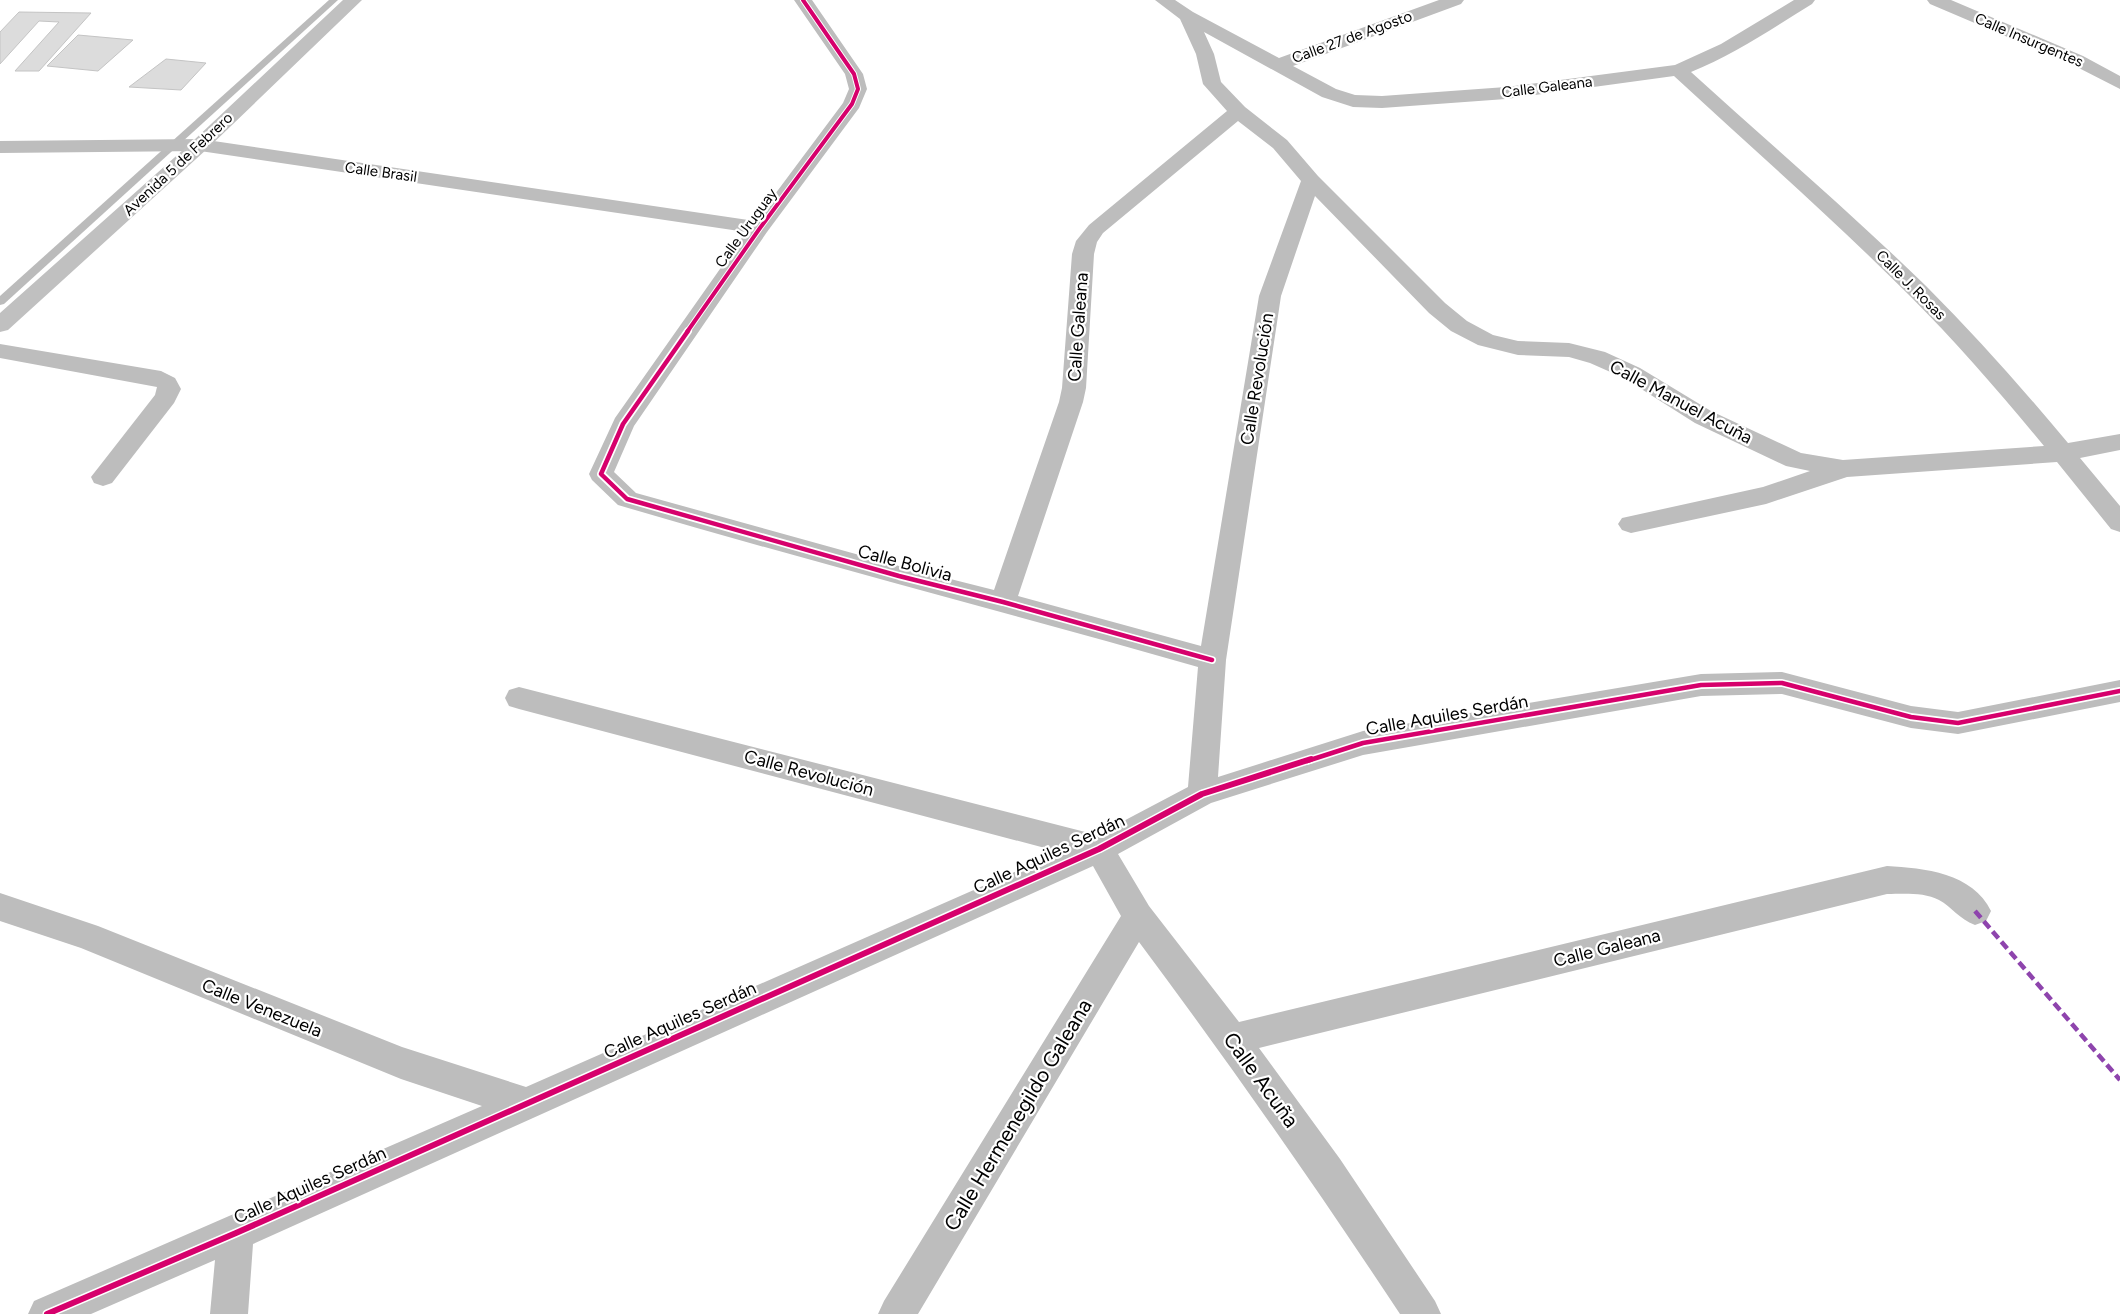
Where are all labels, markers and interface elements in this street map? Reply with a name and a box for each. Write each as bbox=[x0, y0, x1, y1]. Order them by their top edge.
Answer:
street label: Calle 27 de Agosto bbox=[1289, 7, 1415, 67]
street label: Calle Insurgentes bbox=[1972, 9, 2086, 71]
street label: Calle Galeana bbox=[1501, 73, 1593, 101]
street label: Avenida 5 de Febrero bbox=[120, 108, 237, 219]
street label: Calle Brasil bbox=[344, 158, 418, 186]
street label: Calle Uruguay bbox=[711, 185, 781, 271]
street label: Calle J. Rosas bbox=[1872, 246, 1950, 324]
street label: Calle Galeana bbox=[1063, 272, 1093, 382]
street label: Calle Revolución bbox=[1236, 311, 1278, 447]
street label: Calle Manuel Acuña bbox=[1606, 355, 1756, 449]
street label: Calle Bolivia bbox=[855, 540, 955, 586]
street label: Calle Aquiles Serdán bbox=[1364, 690, 1530, 740]
street label: Calle Revolución bbox=[742, 745, 876, 801]
street label: Calle Aquiles Serdán bbox=[970, 809, 1128, 899]
street label: Calle Galeana bbox=[1551, 924, 1663, 972]
street label: Calle Venezuela bbox=[199, 974, 325, 1042]
street label: Calle Aquiles Serdán bbox=[600, 977, 760, 1063]
street label: Calle Hermenegildo Galeana bbox=[938, 994, 1097, 1235]
street label: Calle Acuña bbox=[1219, 1027, 1304, 1132]
street label: Calle Aquiles Serdán bbox=[230, 1142, 390, 1228]

